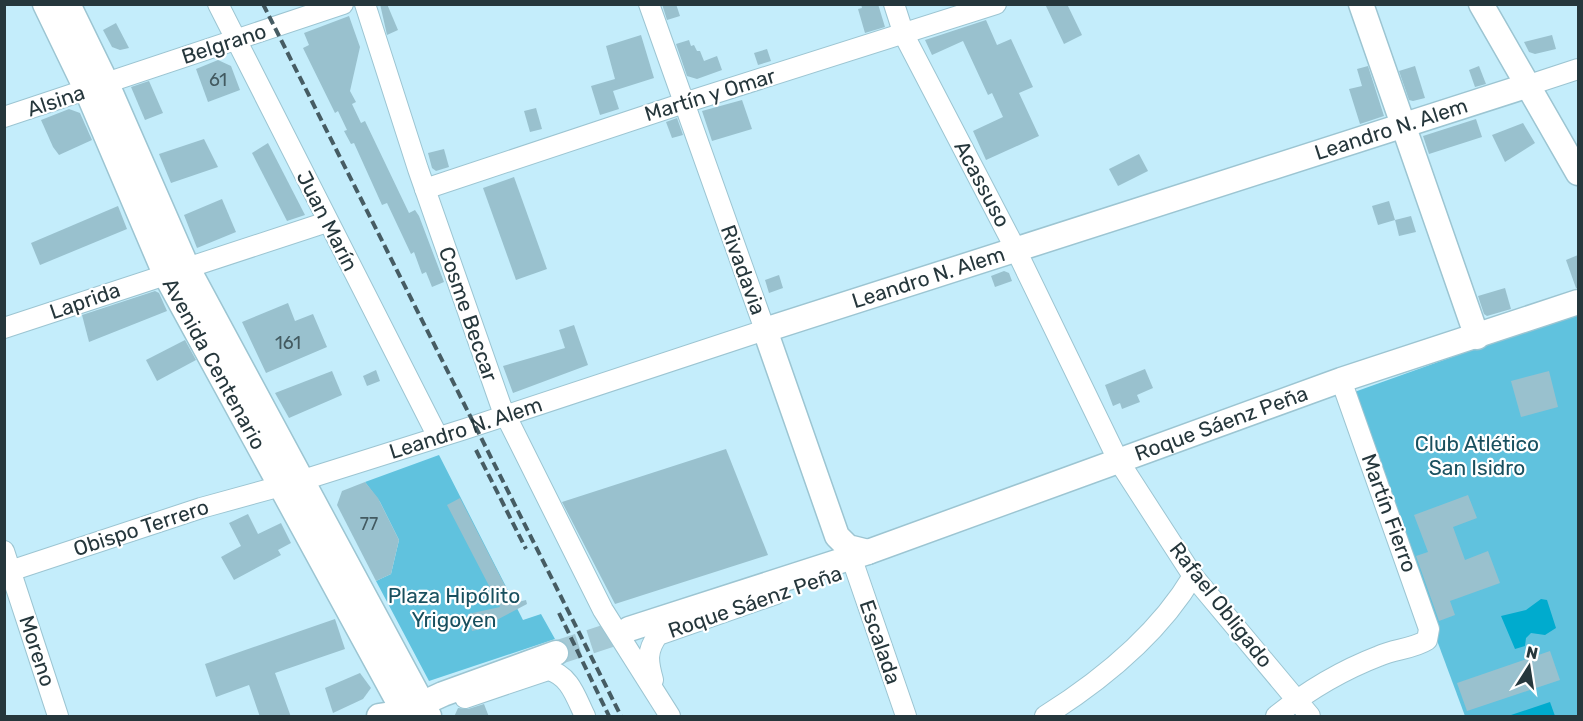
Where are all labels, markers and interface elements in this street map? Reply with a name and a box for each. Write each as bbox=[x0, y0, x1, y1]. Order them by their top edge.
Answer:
street label: Belgrano bbox=[178, 18, 269, 69]
street label: Martín y Omar bbox=[641, 63, 778, 126]
house number: 61 bbox=[209, 69, 227, 91]
street label: Alsina bbox=[24, 79, 88, 122]
street label: Leandro N. Alem bbox=[1311, 93, 1471, 165]
street label: Acassuso bbox=[949, 136, 1016, 231]
street label: Juan Marín bbox=[291, 166, 363, 275]
street label: Rivadavia bbox=[716, 221, 771, 318]
street label: Leandro N. Alem bbox=[849, 241, 1008, 313]
street label: Cosme Beccar bbox=[434, 243, 503, 385]
street label: Avenida Centenario bbox=[158, 274, 271, 454]
street label: Laprida bbox=[46, 277, 123, 324]
house number: 161 bbox=[275, 332, 301, 354]
street label: Roque Sáenz Peña bbox=[1131, 380, 1311, 466]
street label: Leandro N. Alem bbox=[386, 391, 545, 464]
park label: Club Atlético San Isidro bbox=[1415, 431, 1539, 480]
street label: Martín Fierro bbox=[1356, 450, 1422, 576]
street label: Obispo Terrero bbox=[70, 494, 212, 561]
house number: 77 bbox=[360, 513, 378, 535]
street label: Rafael Obligado bbox=[1165, 537, 1278, 672]
street label: Roque Sáenz Peña bbox=[665, 560, 845, 643]
park label: Plaza Hipólito Yrigoyen bbox=[388, 583, 520, 632]
street label: Escalada bbox=[854, 596, 907, 687]
street label: Moreno bbox=[14, 612, 61, 689]
north arrow bbox=[1499, 637, 1559, 697]
text: N bbox=[1524, 642, 1540, 663]

